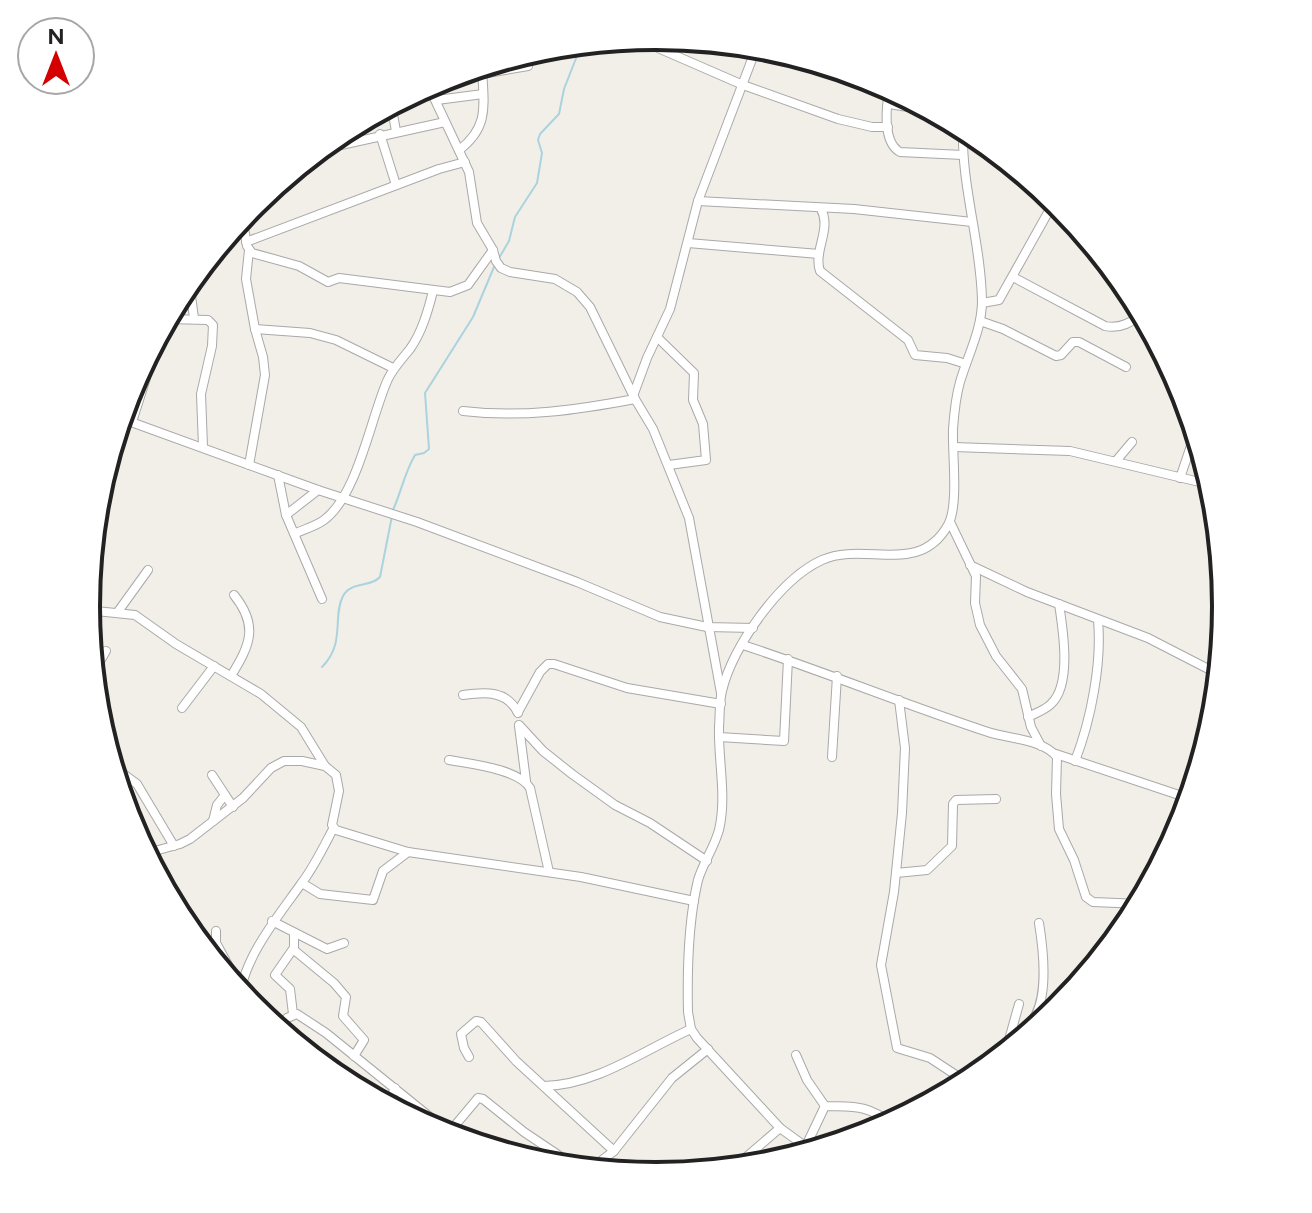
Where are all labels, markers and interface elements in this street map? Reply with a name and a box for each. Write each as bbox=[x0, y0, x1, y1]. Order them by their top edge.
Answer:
north arrow bbox=[16, 16, 96, 96]
text: N bbox=[47, 23, 65, 50]

